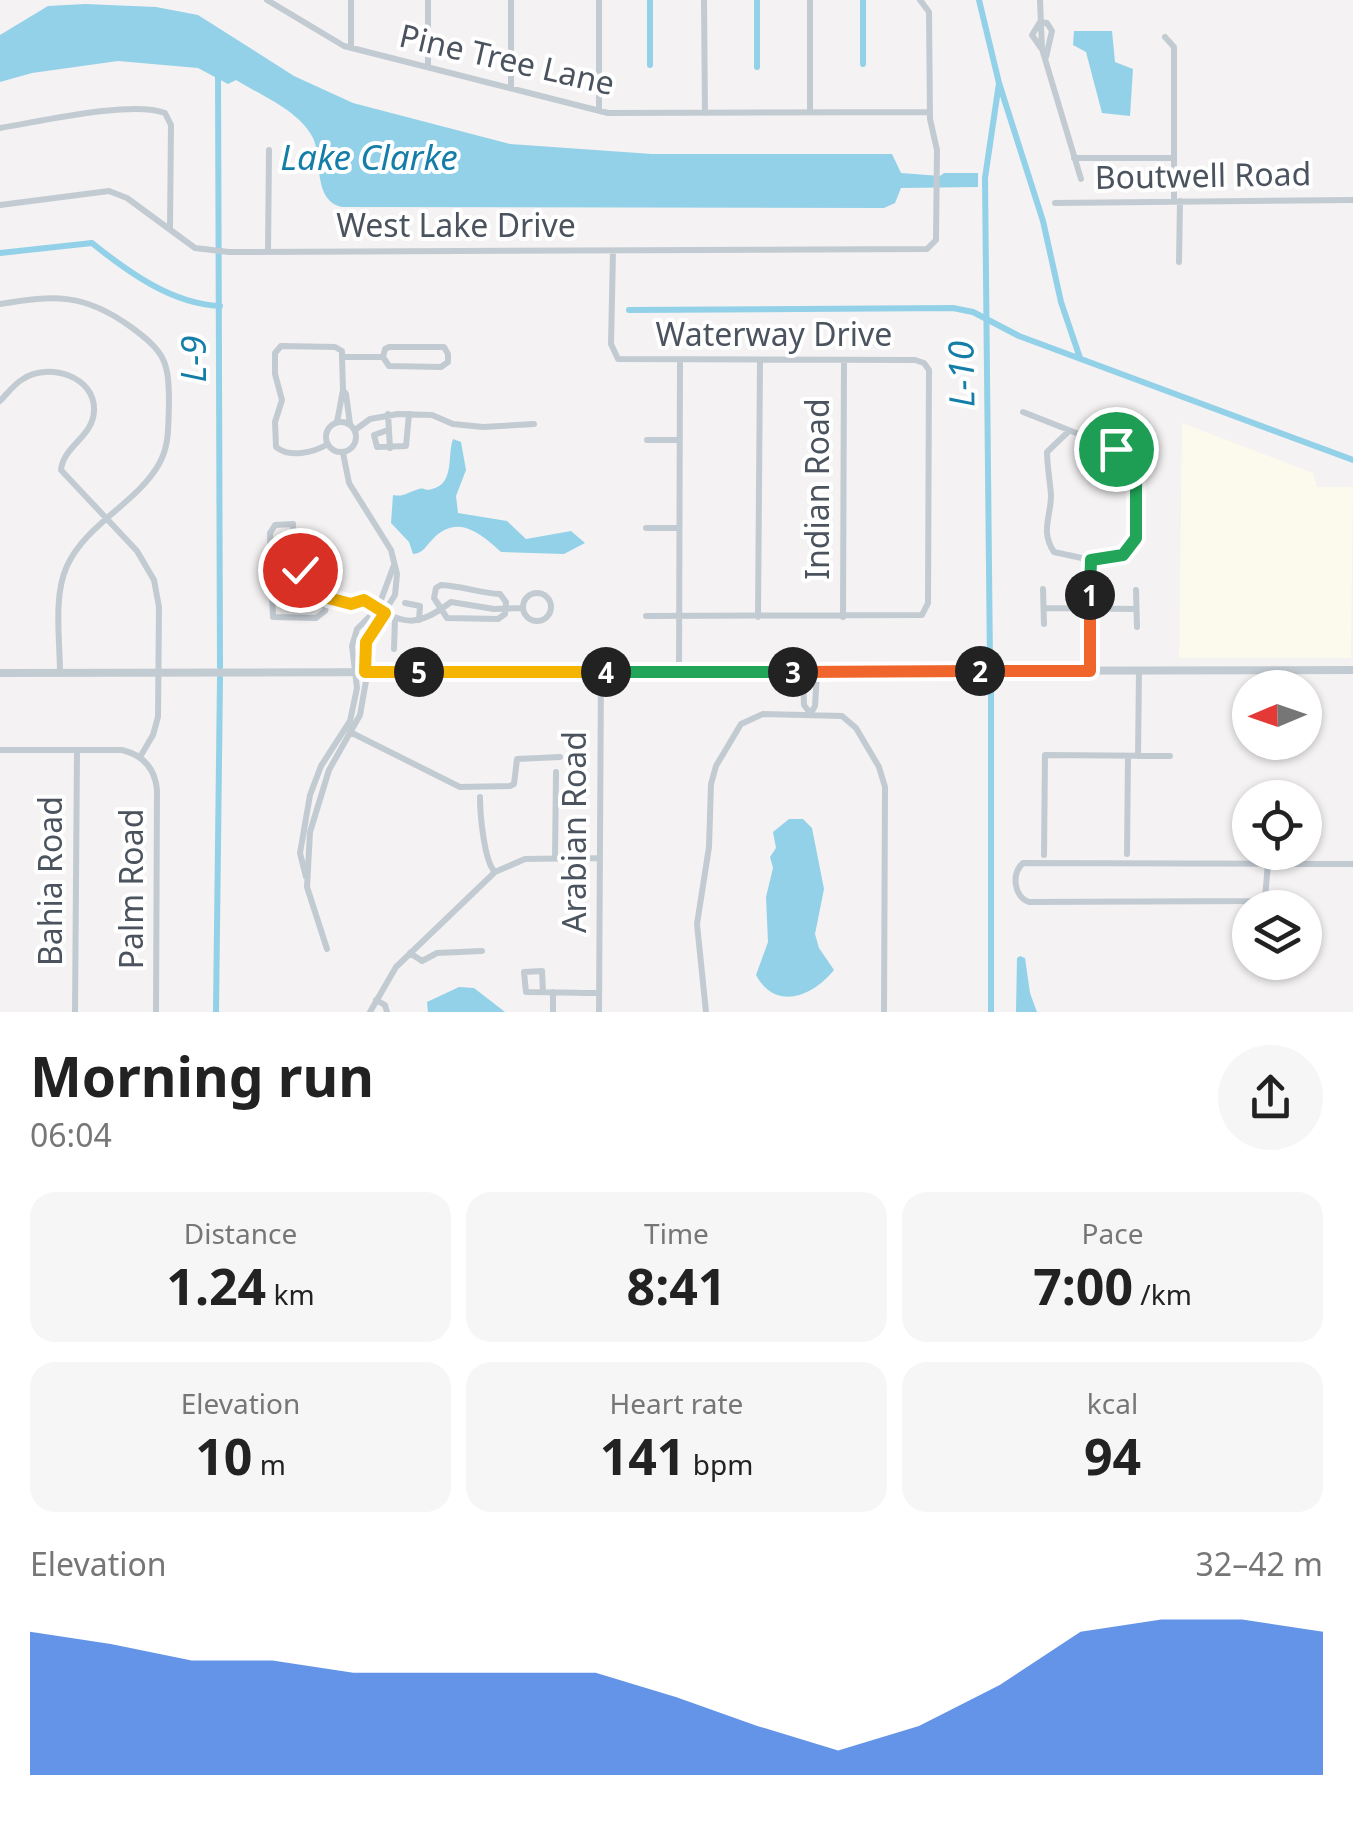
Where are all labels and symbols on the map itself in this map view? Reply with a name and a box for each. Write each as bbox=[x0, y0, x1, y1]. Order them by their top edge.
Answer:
street label: Pine Tree Lane bbox=[396, 13, 619, 104]
water label: Lake Clarke bbox=[280, 133, 458, 180]
street label: Boutwell Road bbox=[1094, 151, 1312, 198]
street label: West Lake Drive bbox=[336, 203, 576, 246]
street label: Waterway Drive bbox=[656, 312, 892, 355]
water label: L-9 bbox=[169, 336, 216, 382]
water label: L-10 bbox=[936, 340, 985, 408]
street label: Indian Road bbox=[795, 398, 838, 580]
pin bbox=[1074, 407, 1159, 492]
pin bbox=[258, 528, 343, 613]
pin: 1 bbox=[1065, 570, 1115, 620]
pin: 2 bbox=[955, 646, 1005, 696]
pin: 5 bbox=[394, 647, 444, 697]
pin: 4 bbox=[581, 647, 631, 697]
pin: 3 bbox=[768, 647, 818, 697]
north arrow bbox=[1232, 670, 1322, 760]
street label: Arabian Road bbox=[552, 731, 595, 933]
street label: Bahia Road bbox=[28, 796, 71, 966]
street label: Palm Road bbox=[109, 809, 152, 969]

